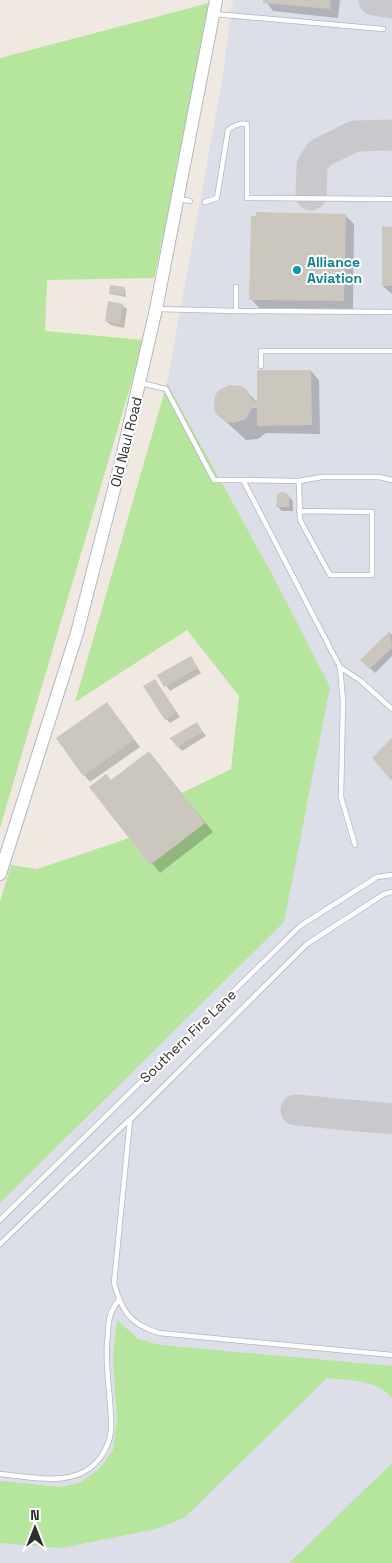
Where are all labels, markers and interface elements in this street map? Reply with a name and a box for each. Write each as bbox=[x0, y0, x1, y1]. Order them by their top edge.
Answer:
place label: Alliance Aviation bbox=[307, 253, 362, 287]
marker: Alliance Aviation bbox=[291, 264, 303, 276]
street label: Old Naul Road bbox=[106, 395, 146, 489]
street label: Southern Fire Lane bbox=[136, 985, 240, 1087]
north arrow bbox=[10, 1503, 60, 1553]
text: N bbox=[30, 1506, 40, 1524]

